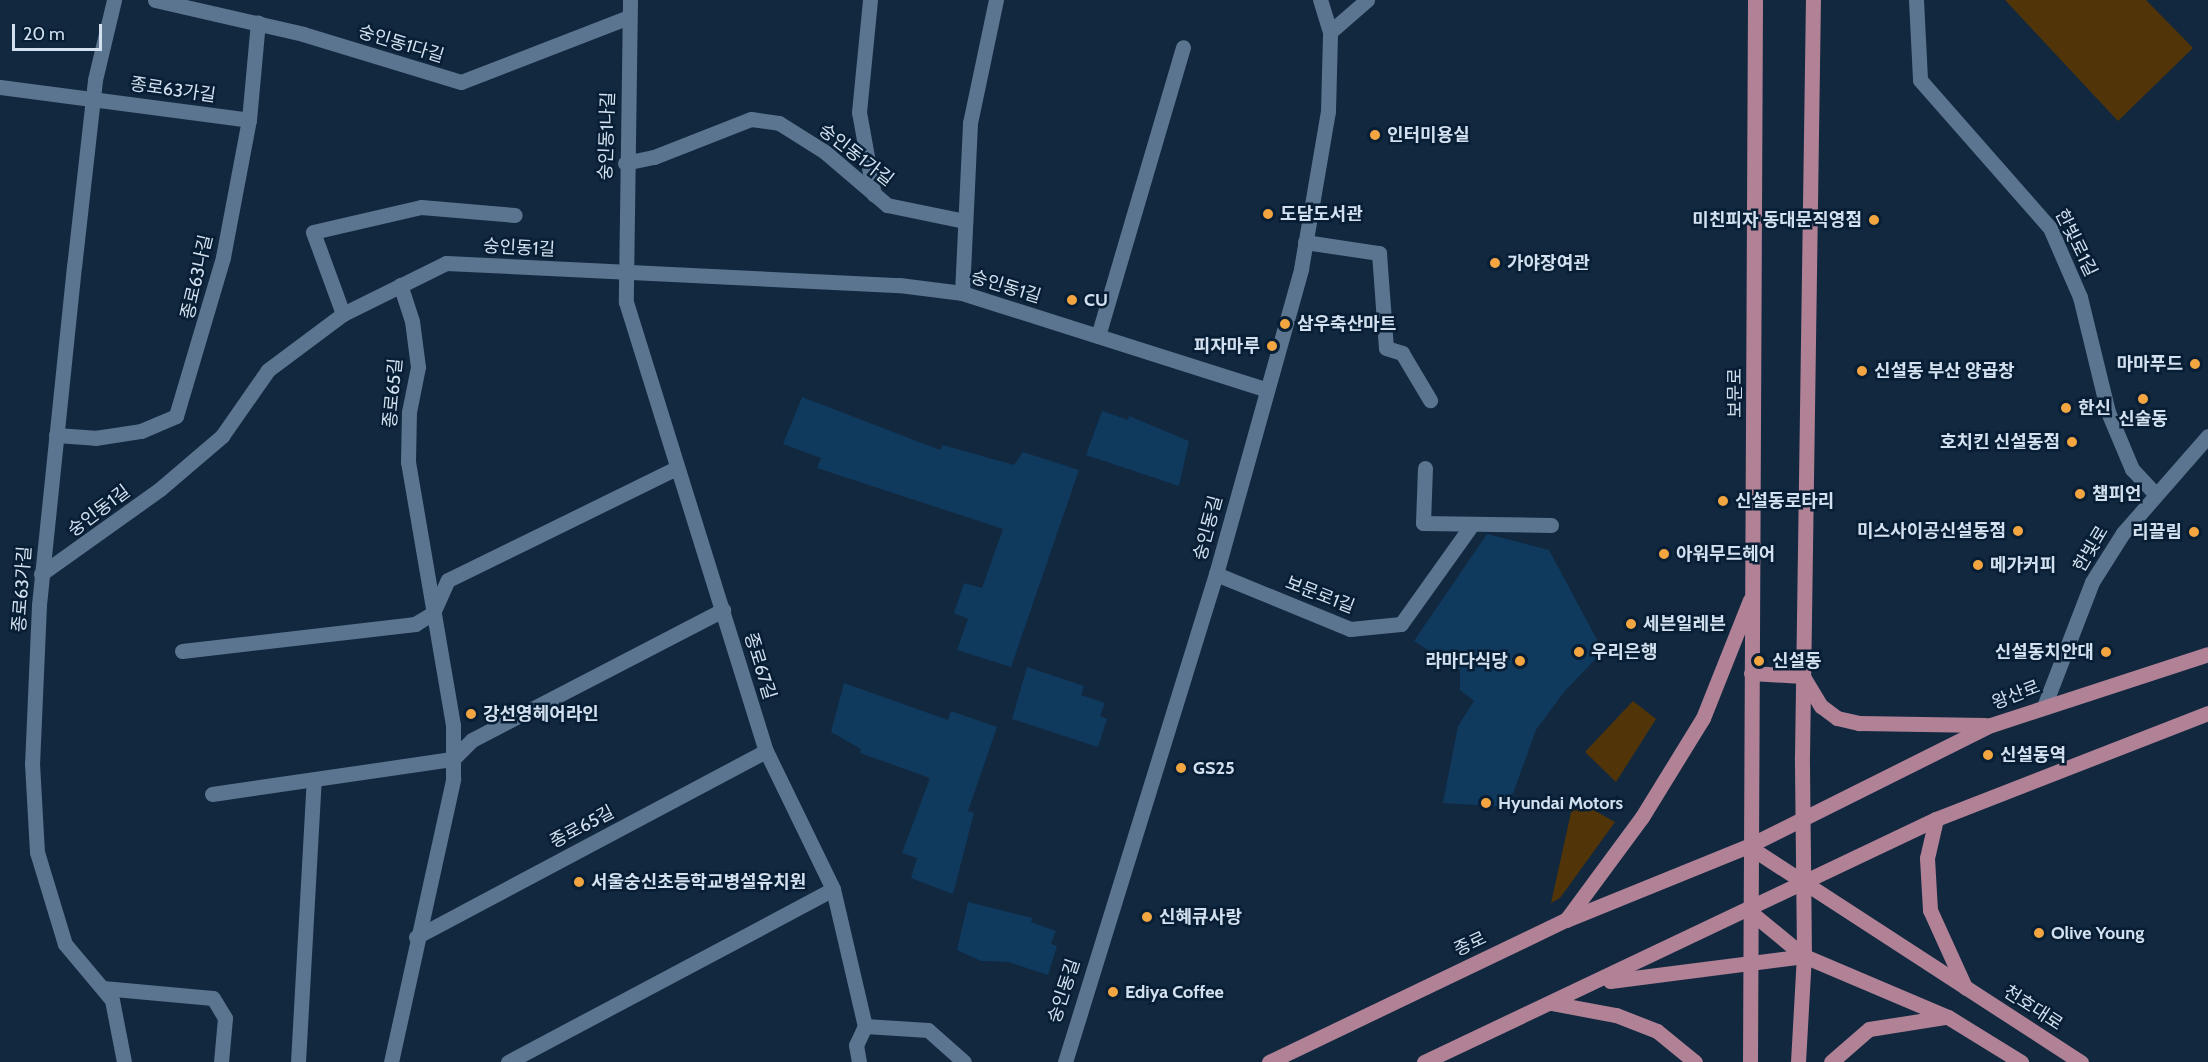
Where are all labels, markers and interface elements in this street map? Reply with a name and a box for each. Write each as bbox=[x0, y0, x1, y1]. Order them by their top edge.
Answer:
scale bar bbox=[15, 12, 105, 50]
street label: 숭인동1다길 bbox=[355, 21, 447, 67]
text: 20 m bbox=[23, 23, 65, 45]
street label: 종로63가길 bbox=[129, 73, 217, 107]
street label: 숭인동1나길 bbox=[595, 91, 619, 181]
street label: 숭인동1가길 bbox=[814, 119, 898, 191]
place label: 인터미용실 bbox=[1387, 124, 1470, 146]
marker: 인터미용실 bbox=[1368, 128, 1382, 142]
place label: 도담도서관 bbox=[1280, 203, 1363, 225]
street label: 한빛로1길 bbox=[2050, 206, 2102, 280]
marker: 도담도서관 bbox=[1261, 207, 1275, 221]
place label: 미친피자 동대문직영점 bbox=[1692, 209, 1862, 231]
marker: 미친피자 동대문직영점 bbox=[1867, 213, 1881, 227]
street label: 종로63나길 bbox=[177, 233, 217, 321]
street label: 숭인동1길 bbox=[482, 235, 556, 261]
place label: 가야장여관 bbox=[1507, 252, 1590, 274]
marker: 가야장여관 bbox=[1488, 256, 1502, 270]
street label: 숭인동1길 bbox=[968, 266, 1044, 308]
place label: CU bbox=[1084, 289, 1108, 311]
marker: CU bbox=[1065, 293, 1079, 307]
place label: 삼우축산마트 bbox=[1297, 313, 1396, 335]
marker: 삼우축산마트 bbox=[1278, 317, 1292, 331]
place label: 피자마루 bbox=[1194, 335, 1260, 357]
marker: 피자마루 bbox=[1265, 339, 1279, 353]
place label: 마마푸드 bbox=[2117, 353, 2183, 375]
street label: 종로65길 bbox=[379, 357, 407, 429]
marker: 마마푸드 bbox=[2188, 357, 2202, 371]
place label: 신설동 부산 양곱창 bbox=[1874, 360, 2015, 382]
marker: 신설동 부산 양곱창 bbox=[1855, 364, 1869, 378]
street label: 보문로 bbox=[1724, 368, 1746, 418]
marker: 신술동 bbox=[2136, 392, 2150, 406]
place label: 한신 bbox=[2078, 397, 2111, 419]
marker: 한신 bbox=[2059, 401, 2073, 415]
place label: 신술동 bbox=[2118, 408, 2168, 430]
place label: 호치킨 신설동점 bbox=[1940, 431, 2060, 453]
marker: 호치킨 신설동점 bbox=[2065, 435, 2079, 449]
street label: 숭인동1길 bbox=[64, 481, 134, 541]
place label: 챔피언 bbox=[2092, 483, 2142, 505]
marker: 챔피언 bbox=[2073, 487, 2087, 501]
place label: 신설동로타리 bbox=[1735, 490, 1834, 512]
street label: 숭인동길 bbox=[1189, 493, 1227, 563]
marker: 신설동로타리 bbox=[1716, 494, 1730, 508]
place label: 미스사이공신설동점 bbox=[1857, 520, 2006, 542]
place label: 리끌림 bbox=[2132, 521, 2182, 543]
street label: 한빛로 bbox=[2069, 522, 2113, 576]
marker: 미스사이공신설동점 bbox=[2011, 524, 2025, 538]
marker: 리끌림 bbox=[2187, 525, 2201, 539]
place label: 아워무드헤어 bbox=[1676, 543, 1775, 565]
street label: 종로63가길 bbox=[8, 545, 36, 633]
marker: 아워무드헤어 bbox=[1657, 547, 1671, 561]
place label: 메가커피 bbox=[1990, 554, 2056, 576]
marker: 메가커피 bbox=[1971, 558, 1985, 572]
street label: 보문로1길 bbox=[1282, 572, 1358, 618]
place label: 세븐일레븐 bbox=[1643, 613, 1726, 635]
marker: 세븐일레븐 bbox=[1624, 617, 1638, 631]
street label: 종로67길 bbox=[740, 630, 780, 702]
place label: 우리은행 bbox=[1591, 641, 1657, 663]
place label: 신설동치안대 bbox=[1995, 641, 2094, 663]
marker: 우리은행 bbox=[1572, 645, 1586, 659]
marker: 신설동치안대 bbox=[2099, 645, 2113, 659]
place label: 라마다식당 bbox=[1425, 650, 1508, 672]
place label: 신설동 bbox=[1772, 650, 1822, 672]
marker: 신설동 bbox=[1750, 652, 1768, 670]
marker: 라마다식당 bbox=[1513, 654, 1527, 668]
street label: 왕산로 bbox=[1989, 676, 2043, 714]
place label: 강선영헤어라인 bbox=[483, 703, 599, 725]
marker: 강선영헤어라인 bbox=[464, 707, 478, 721]
place label: 신설동역 bbox=[2000, 744, 2066, 766]
marker: 신설동역 bbox=[1981, 748, 1995, 762]
place label: GS25 bbox=[1193, 757, 1235, 779]
marker: GS25 bbox=[1174, 761, 1188, 775]
place label: Hyundai Motors bbox=[1498, 792, 1623, 814]
marker: Hyundai Motors bbox=[1479, 796, 1493, 810]
street label: 종로65길 bbox=[546, 801, 618, 853]
place label: 서울숭신초등학교병설유치원 bbox=[591, 871, 806, 893]
marker: 서울숭신초등학교병설유치원 bbox=[572, 875, 586, 889]
place label: 신혜큐사랑 bbox=[1159, 906, 1242, 928]
marker: 신혜큐사랑 bbox=[1140, 910, 1154, 924]
place label: Olive Young bbox=[2051, 922, 2144, 944]
marker: Olive Young bbox=[2032, 926, 2046, 940]
street label: 종로 bbox=[1450, 927, 1490, 961]
street label: 숭인동길 bbox=[1043, 956, 1085, 1026]
place label: Ediya Coffee bbox=[1125, 981, 1224, 1003]
street label: 천호대로 bbox=[1999, 981, 2067, 1035]
marker: Ediya Coffee bbox=[1106, 985, 1120, 999]

